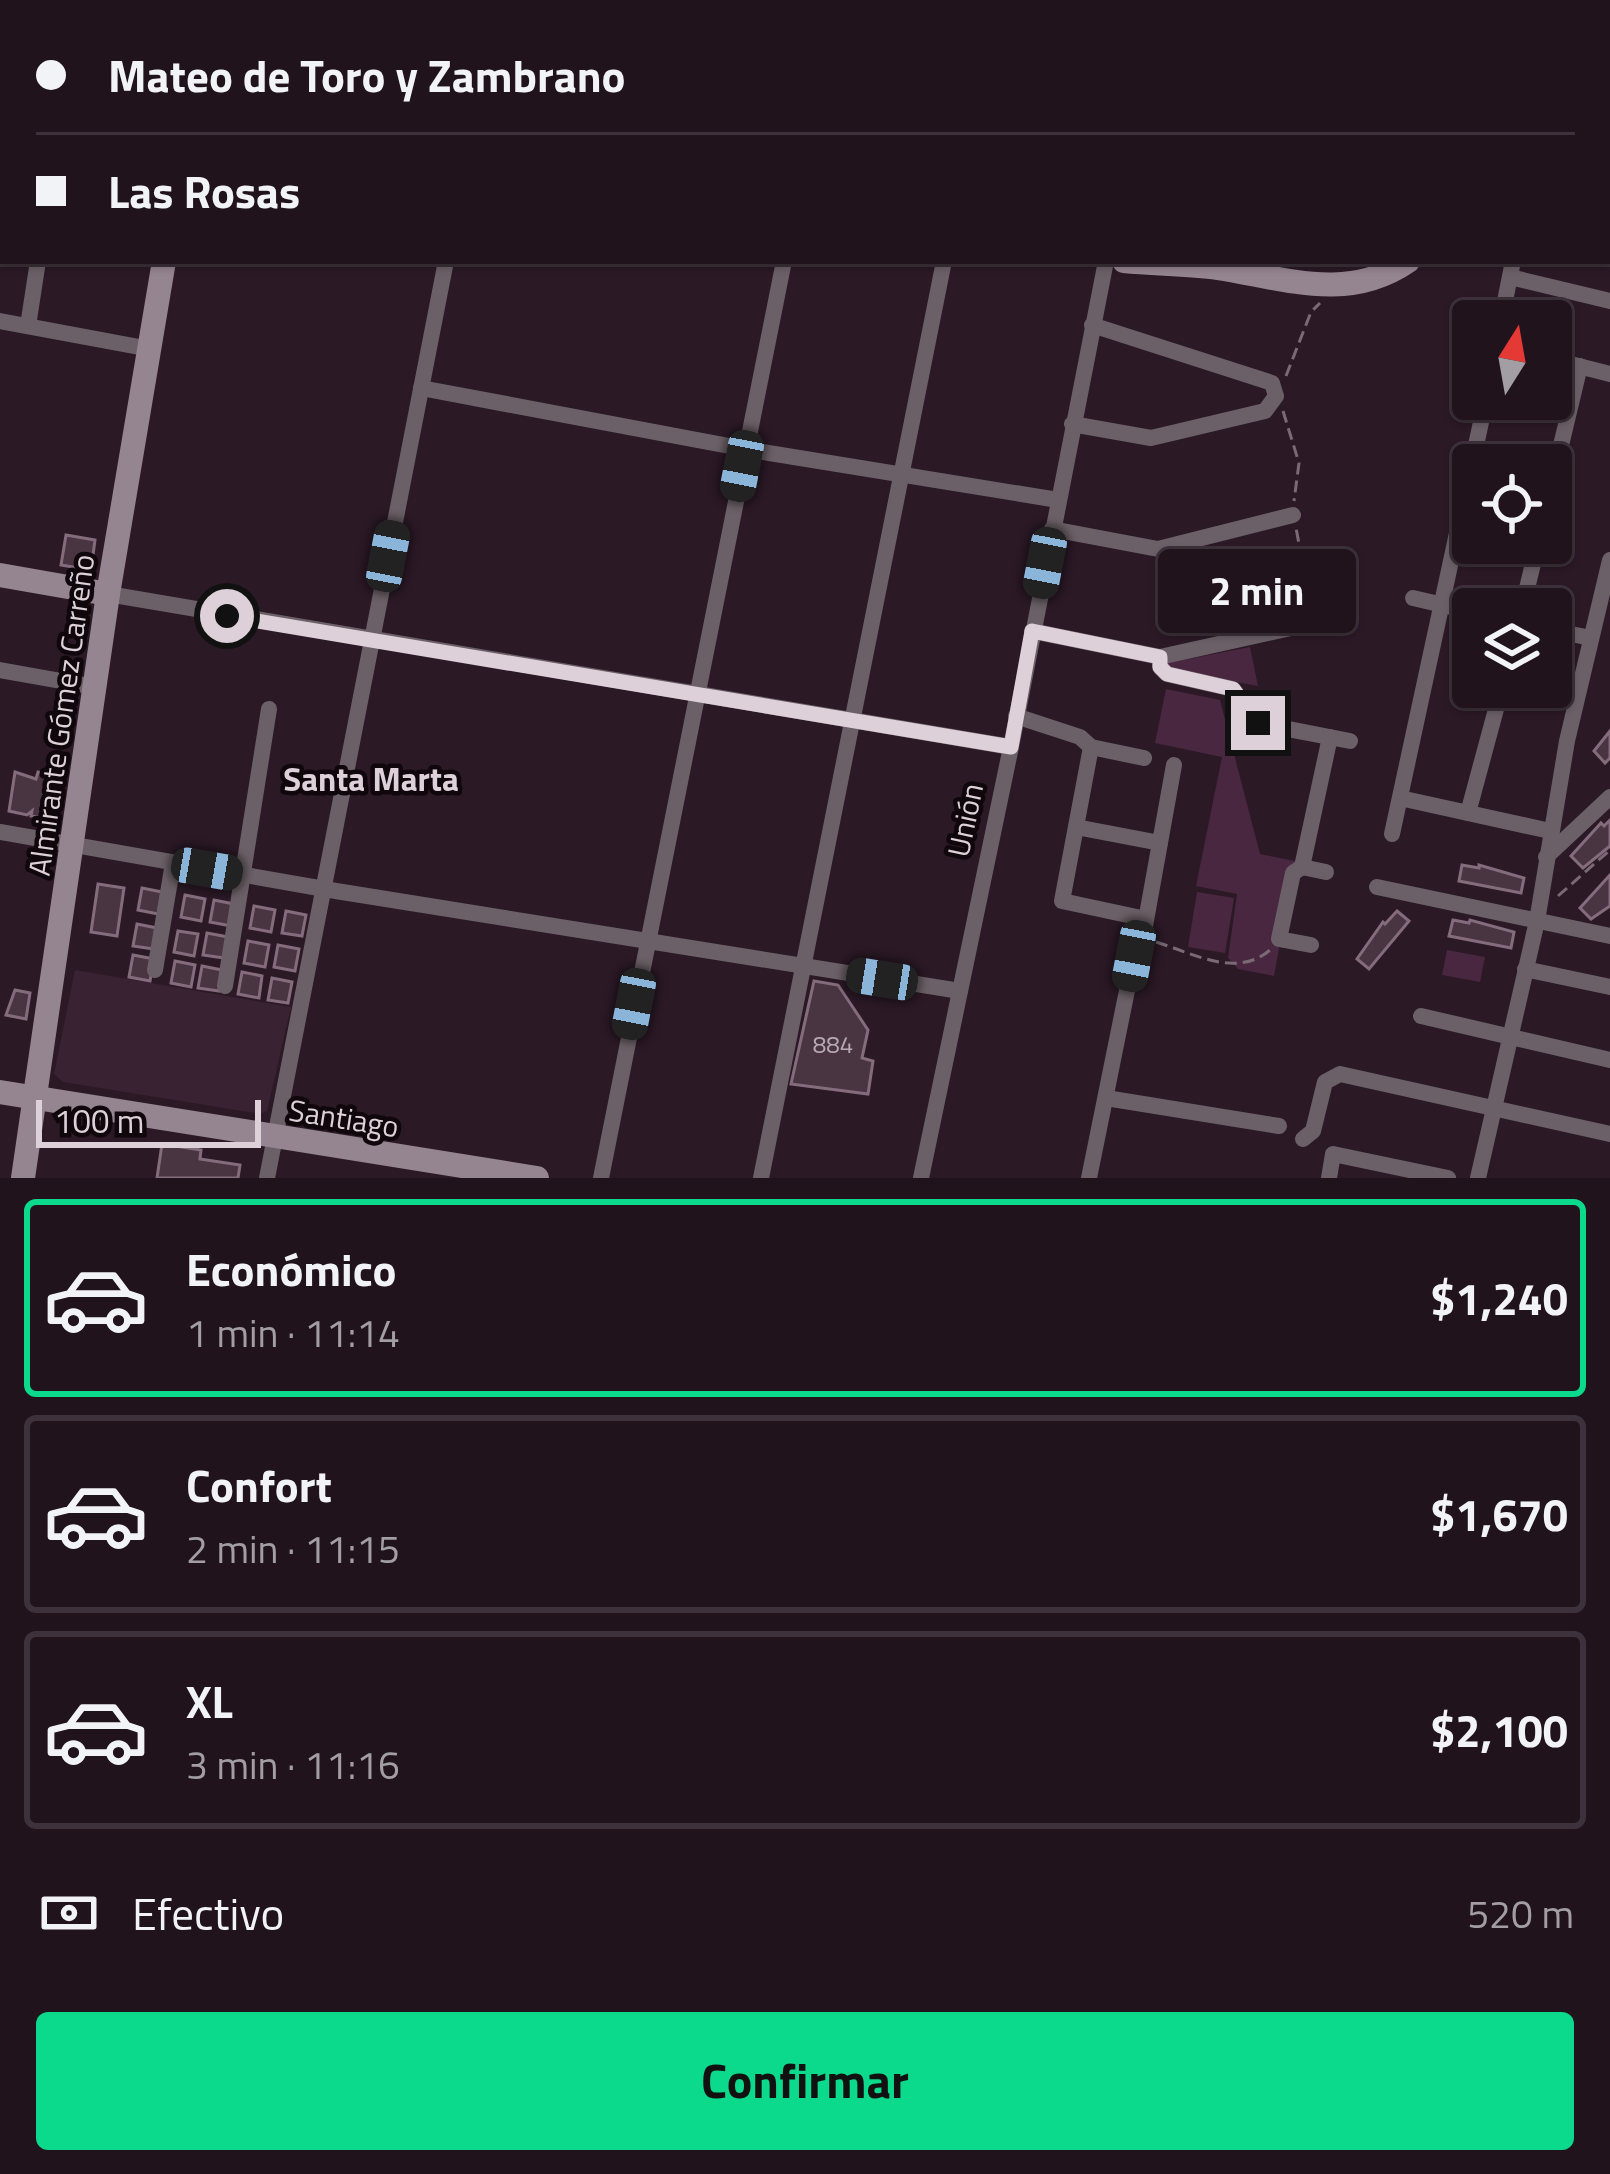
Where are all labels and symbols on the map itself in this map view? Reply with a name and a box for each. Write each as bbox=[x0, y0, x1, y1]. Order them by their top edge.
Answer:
north arrow bbox=[1452, 300, 1572, 420]
car bbox=[717, 427, 767, 505]
car bbox=[363, 517, 413, 595]
car bbox=[1020, 524, 1070, 602]
callout: 2 min bbox=[1159, 549, 1357, 633]
street label: Almirante Gómez Carreño bbox=[16, 551, 106, 879]
route start bbox=[200, 589, 254, 643]
route end bbox=[1231, 696, 1285, 750]
district label: Santa Marta bbox=[283, 754, 459, 804]
street label: Unión bbox=[935, 779, 995, 861]
car bbox=[168, 845, 246, 893]
car bbox=[1109, 917, 1159, 995]
car bbox=[844, 956, 920, 1002]
car bbox=[609, 965, 659, 1043]
house number: 884 bbox=[813, 1026, 853, 1062]
street label: Santiago bbox=[286, 1087, 402, 1149]
scale bar bbox=[36, 1094, 261, 1147]

